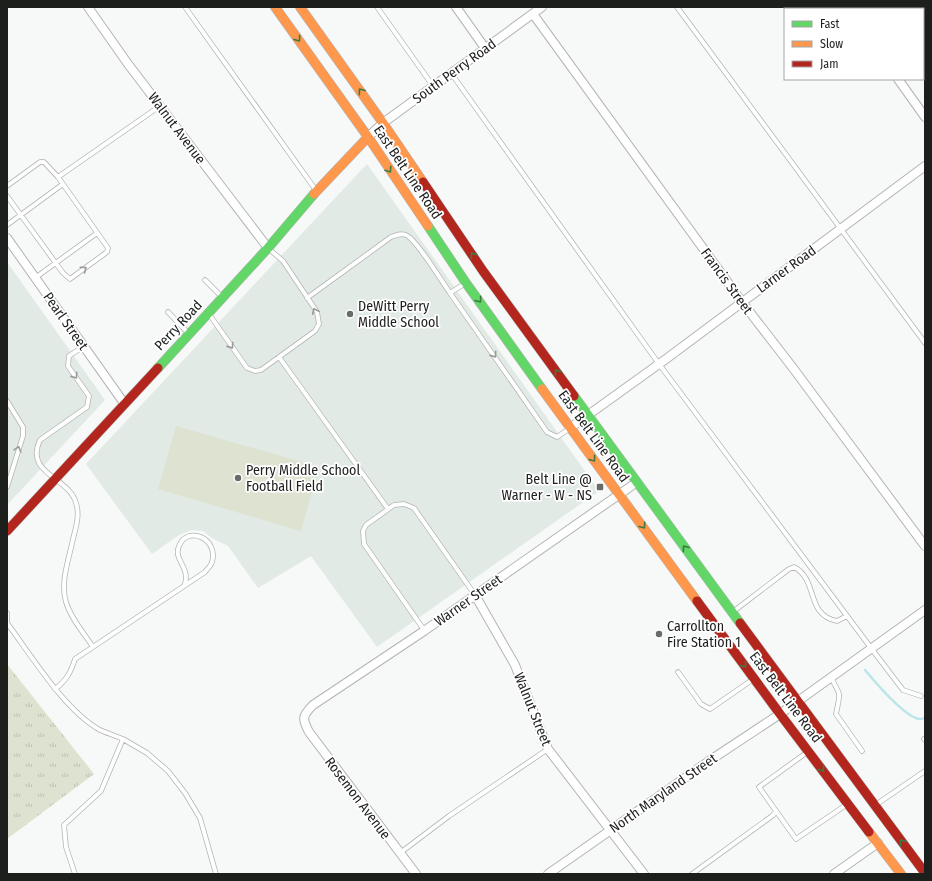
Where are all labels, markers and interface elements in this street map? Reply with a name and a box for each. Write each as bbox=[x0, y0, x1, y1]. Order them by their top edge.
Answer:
legend bbox=[784, 8, 924, 80]
text: Fast bbox=[820, 17, 839, 31]
one-way arrow bbox=[293, 34, 300, 41]
street label: South Perry Road bbox=[409, 35, 499, 107]
text: Slow bbox=[820, 37, 843, 51]
text: Jam bbox=[820, 57, 838, 71]
one-way arrow bbox=[358, 88, 366, 95]
street label: Walnut Avenue bbox=[144, 89, 209, 167]
street label: East Belt Line Road bbox=[370, 122, 445, 222]
one-way arrow bbox=[385, 166, 392, 173]
street label: Larner Road bbox=[753, 242, 819, 297]
street label: Francis Street bbox=[697, 245, 757, 318]
one-way arrow bbox=[471, 253, 478, 260]
one-way arrow bbox=[79, 267, 86, 274]
street label: Pearl Street bbox=[39, 289, 92, 354]
one-way arrow bbox=[474, 296, 482, 303]
street label: Perry Road bbox=[151, 297, 206, 354]
place label: DeWitt Perry Middle School bbox=[358, 298, 439, 331]
one-way arrow bbox=[312, 308, 320, 316]
marker: DeWitt Perry Middle School bbox=[345, 309, 355, 319]
one-way arrow bbox=[226, 341, 233, 348]
one-way arrow bbox=[489, 351, 496, 358]
one-way arrow bbox=[554, 369, 562, 376]
one-way arrow bbox=[70, 371, 77, 378]
street label: East Belt Line Road bbox=[555, 387, 633, 486]
one-way arrow bbox=[14, 446, 22, 453]
one-way arrow bbox=[589, 455, 596, 462]
place label: Perry Middle School Football Field bbox=[246, 462, 360, 495]
place label: Belt Line @ Warner - W - NS bbox=[502, 471, 592, 504]
marker: Perry Middle School Football Field bbox=[233, 473, 243, 483]
marker: Belt Line @ Warner - W - NS bbox=[595, 482, 605, 492]
one-way arrow bbox=[638, 522, 646, 529]
one-way arrow bbox=[682, 545, 690, 552]
street label: Warner Street bbox=[431, 571, 506, 630]
place label: Carrollton Fire Station 1 bbox=[667, 618, 741, 651]
marker: Carrollton Fire Station 1 bbox=[654, 629, 664, 639]
street label: East Belt Line Road bbox=[746, 648, 825, 746]
one-way arrow bbox=[739, 661, 747, 668]
street label: Walnut Street bbox=[510, 670, 555, 749]
street label: North Maryland Street bbox=[606, 750, 721, 837]
street label: Rosemon Avenue bbox=[321, 754, 394, 843]
one-way arrow bbox=[817, 765, 824, 772]
one-way arrow bbox=[900, 839, 907, 846]

